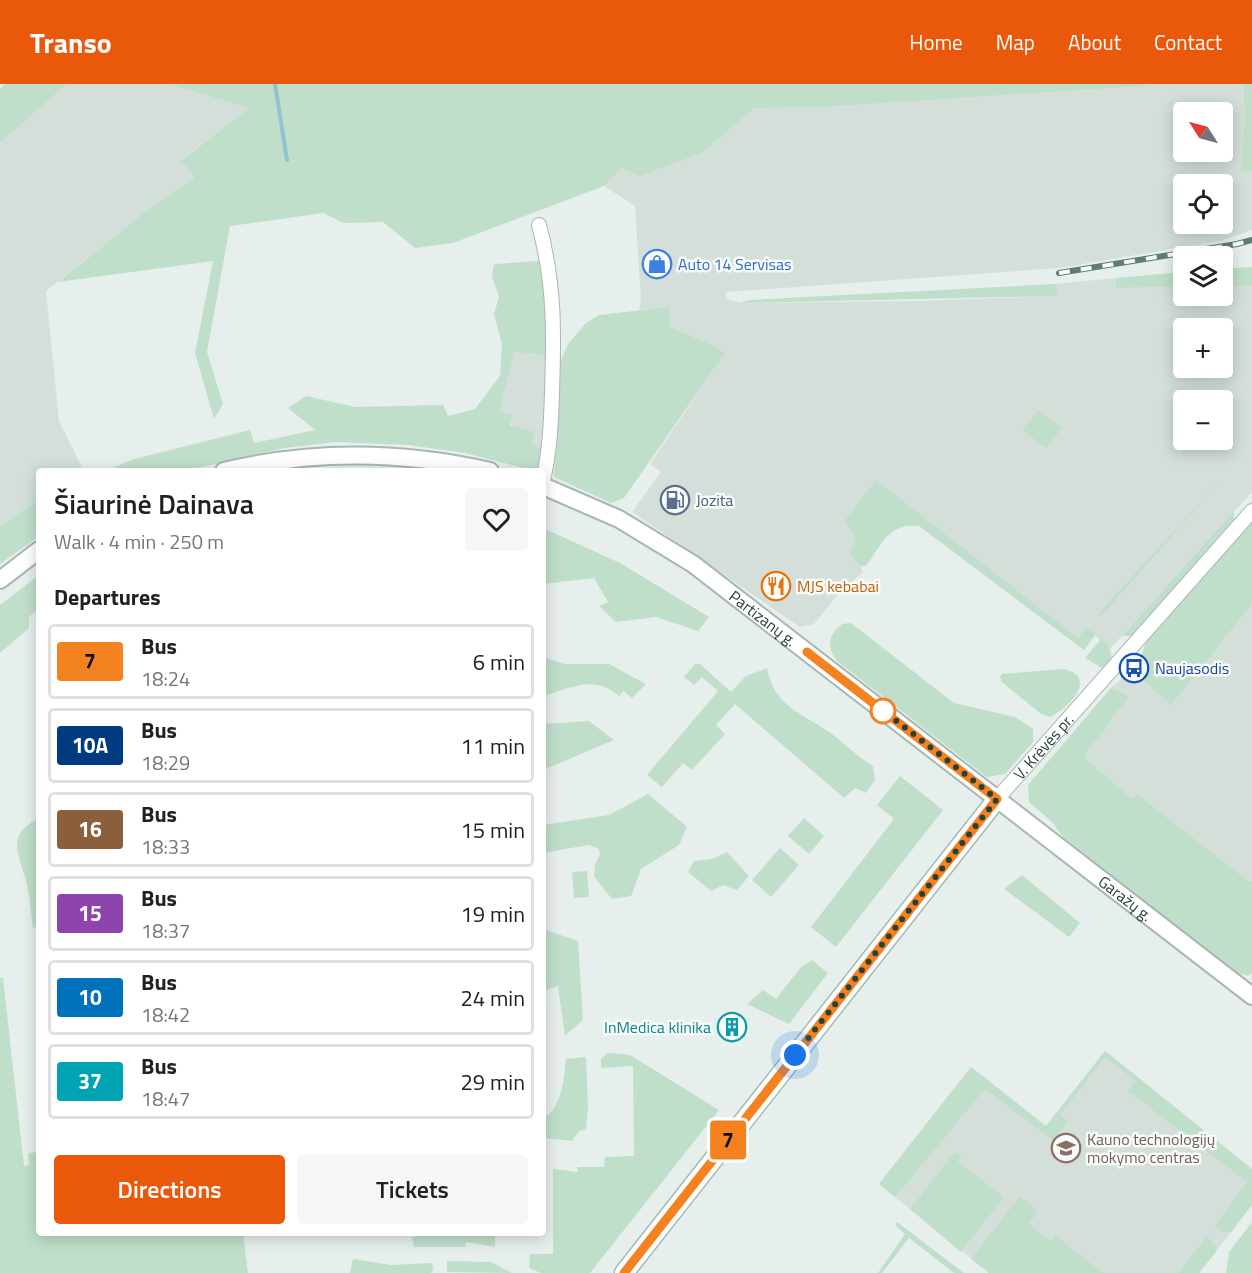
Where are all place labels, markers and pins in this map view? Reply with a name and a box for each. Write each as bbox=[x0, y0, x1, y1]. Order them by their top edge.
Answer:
shop icon: Auto 14 Servisas bbox=[641, 248, 673, 280]
place label: Auto 14 Servisas bbox=[678, 252, 791, 276]
fuel station icon: Jozita bbox=[659, 484, 691, 516]
place label: Jozita bbox=[696, 488, 733, 512]
restaurant icon: MJS kebabai bbox=[760, 570, 792, 602]
place label: MJS kebabai bbox=[797, 574, 879, 598]
bus stop icon: Naujasodis bbox=[1118, 652, 1150, 684]
place label: Naujasodis bbox=[1155, 656, 1229, 680]
unlabelled marker bbox=[870, 698, 896, 724]
building icon: InMedica klinika bbox=[716, 1011, 748, 1043]
place label: InMedica klinika bbox=[604, 1015, 711, 1039]
place label: Kauno technologijų mokymo centras bbox=[1087, 1127, 1215, 1169]
school or university icon: Kauno technologijų mokymo centras bbox=[1050, 1132, 1082, 1164]

